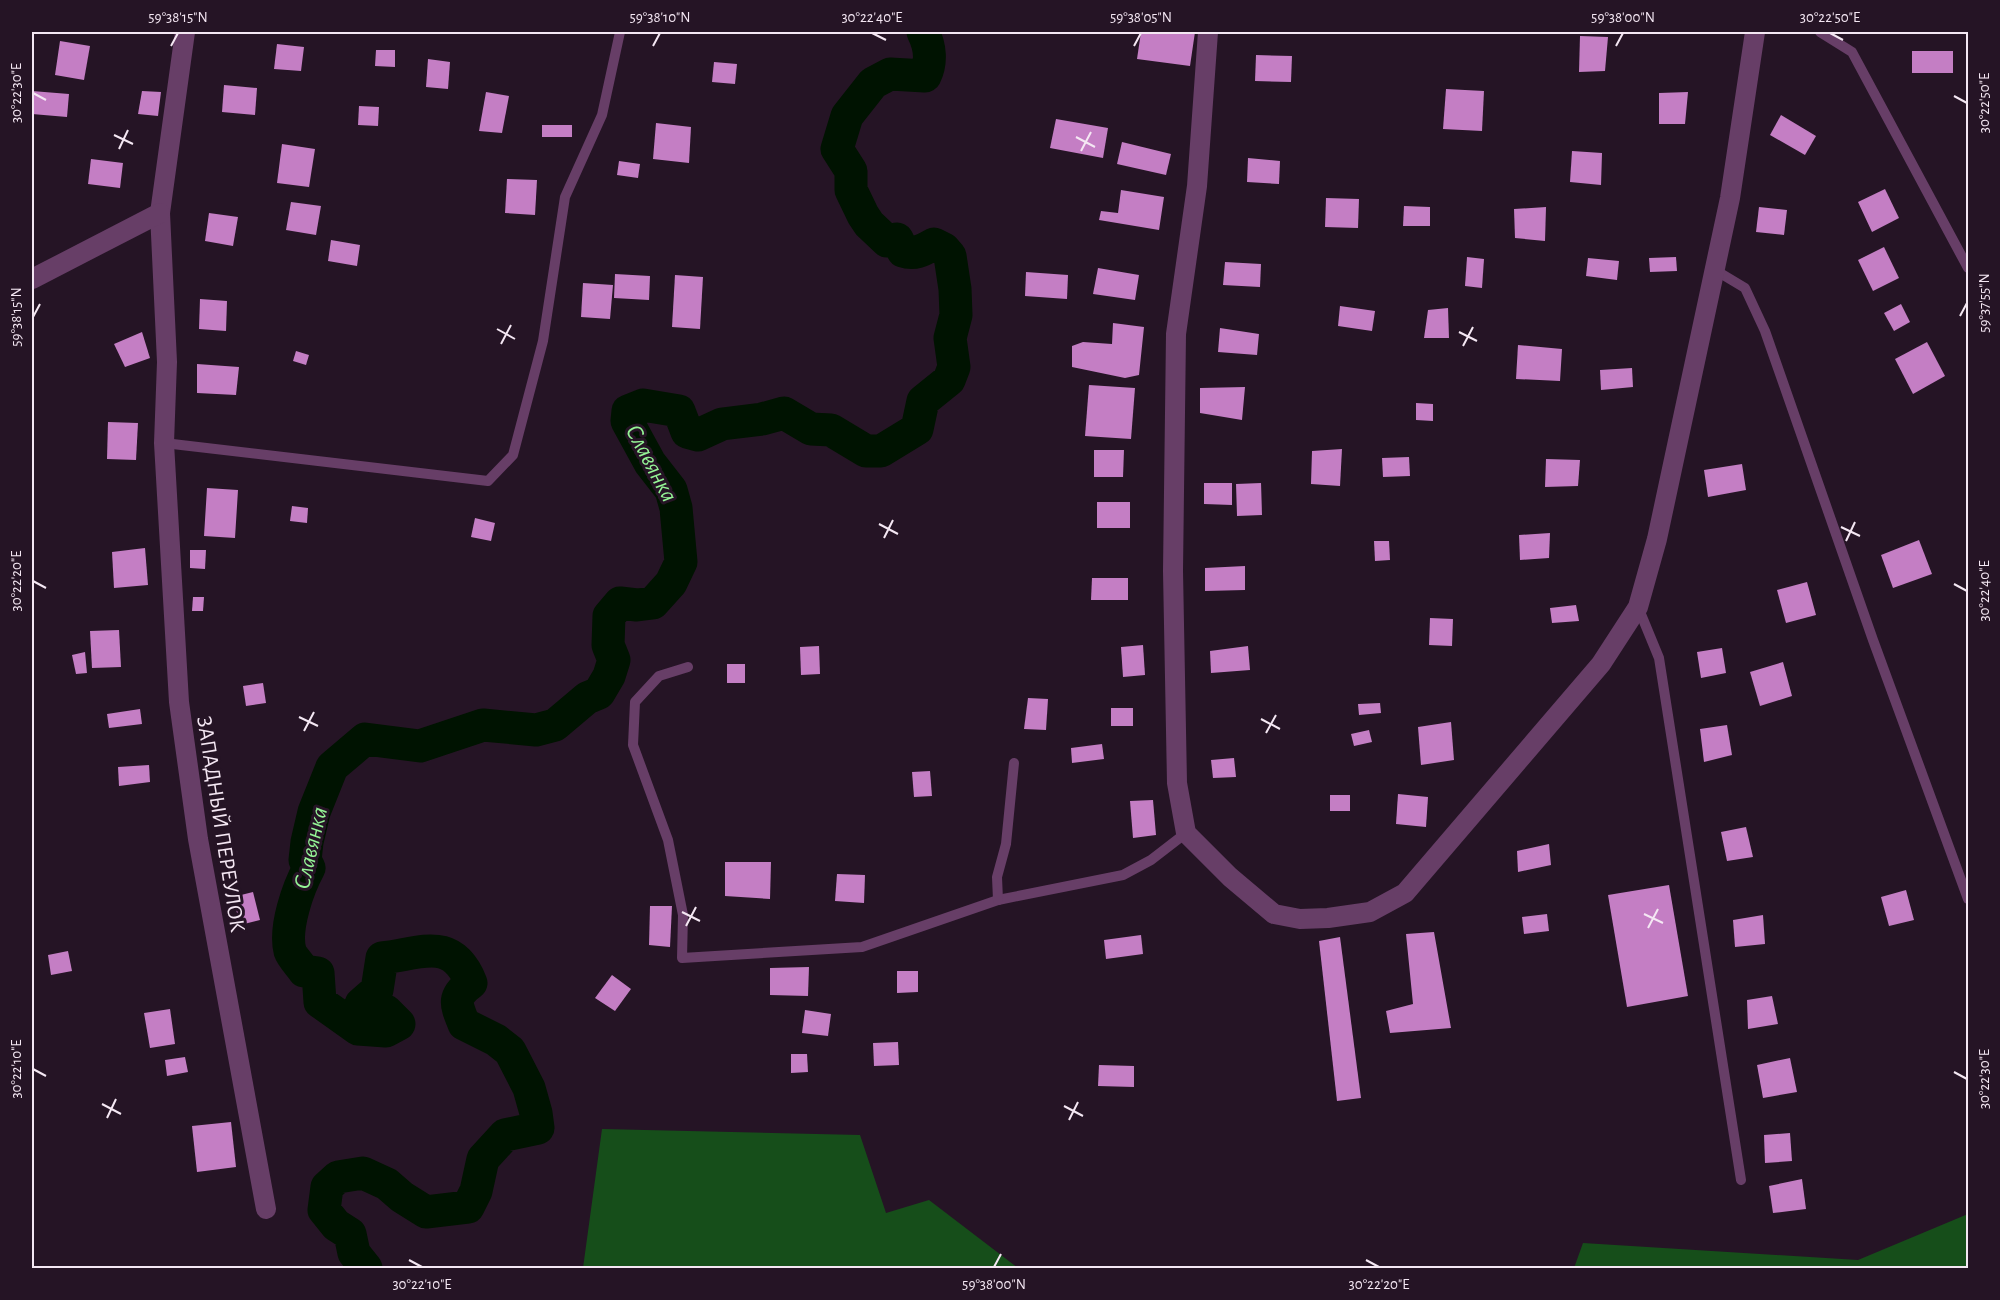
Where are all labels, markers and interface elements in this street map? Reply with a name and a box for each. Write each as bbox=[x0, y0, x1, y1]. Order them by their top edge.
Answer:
text: 59°38'15"N bbox=[148, 10, 208, 25]
text: 59°38'10"N bbox=[629, 10, 691, 25]
text: 30°22'40"E bbox=[841, 10, 903, 25]
text: 59°38'05"N bbox=[1110, 10, 1172, 25]
text: 59°38'00"N bbox=[1591, 10, 1655, 25]
text: 30°22'50"E bbox=[1800, 10, 1860, 25]
text: 30°22'30"E bbox=[9, 63, 24, 123]
text: 30°22'50"E bbox=[1977, 73, 1992, 133]
text: 59°37'55"N bbox=[1977, 273, 1992, 333]
text: 59°38'15"N bbox=[9, 287, 24, 347]
water label: Славянка bbox=[621, 421, 681, 506]
text: 30°22'20"E bbox=[9, 551, 24, 611]
text: 30°22'40"E bbox=[1977, 560, 1992, 622]
street label: ЗАПАДНЫЙ ПЕРЕУЛОК bbox=[193, 714, 249, 934]
water label: Славянка bbox=[290, 805, 332, 892]
text: 30°22'10"E bbox=[9, 1039, 24, 1099]
text: 30°22'30"E bbox=[1977, 1049, 1992, 1109]
text: 30°22'10"E bbox=[392, 1277, 452, 1292]
text: 59°38'00"N bbox=[962, 1277, 1026, 1292]
text: 30°22'20"E bbox=[1349, 1277, 1409, 1292]

